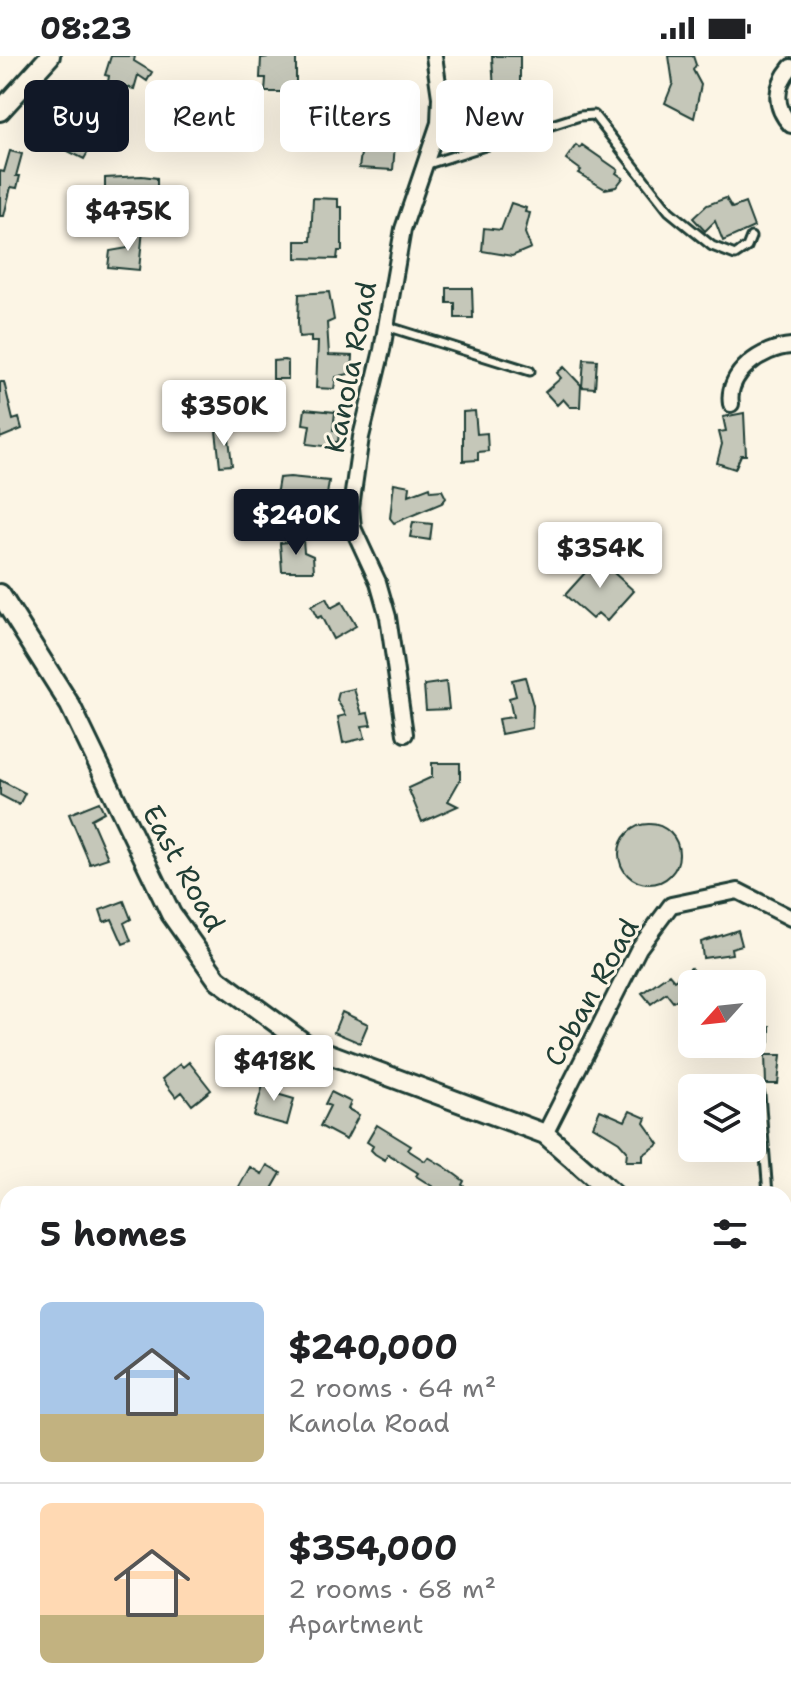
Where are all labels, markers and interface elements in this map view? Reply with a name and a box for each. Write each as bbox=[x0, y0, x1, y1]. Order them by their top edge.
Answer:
text: 08:23 bbox=[40, 8, 132, 49]
chip: Buy bbox=[24, 80, 129, 152]
chip: Rent bbox=[145, 80, 264, 152]
chip: Filters bbox=[280, 80, 420, 152]
chip: New bbox=[436, 80, 553, 152]
pin: $475K bbox=[72, 185, 184, 253]
text: $475K bbox=[85, 193, 171, 228]
street label: Kanola Road bbox=[315, 278, 385, 456]
pin: $350K bbox=[168, 380, 280, 448]
text: $350K bbox=[180, 388, 268, 423]
pin: $240K bbox=[240, 489, 352, 557]
text: $240K bbox=[252, 497, 340, 532]
pin: $354K bbox=[544, 522, 656, 590]
text: $354K bbox=[556, 530, 644, 565]
street label: East Road bbox=[134, 798, 234, 938]
street label: Coban Road bbox=[535, 911, 647, 1073]
north arrow bbox=[678, 970, 766, 1058]
map controls bbox=[678, 970, 766, 1162]
pin: $418K bbox=[218, 1035, 330, 1103]
text: $418K bbox=[233, 1043, 315, 1078]
button: layers bbox=[678, 1074, 766, 1162]
text: 5 homes bbox=[40, 1211, 187, 1257]
icon: filters bbox=[708, 1212, 752, 1256]
text: $240,000 bbox=[288, 1324, 458, 1370]
icon: home bbox=[104, 1334, 200, 1430]
text: 2 rooms · 64 m² bbox=[288, 1370, 496, 1405]
text: Kanola Road bbox=[288, 1405, 450, 1440]
text: $354,000 bbox=[288, 1525, 457, 1571]
icon: home bbox=[104, 1535, 200, 1631]
text: 2 rooms · 68 m² bbox=[288, 1571, 496, 1606]
text: Apartment bbox=[288, 1606, 424, 1641]

